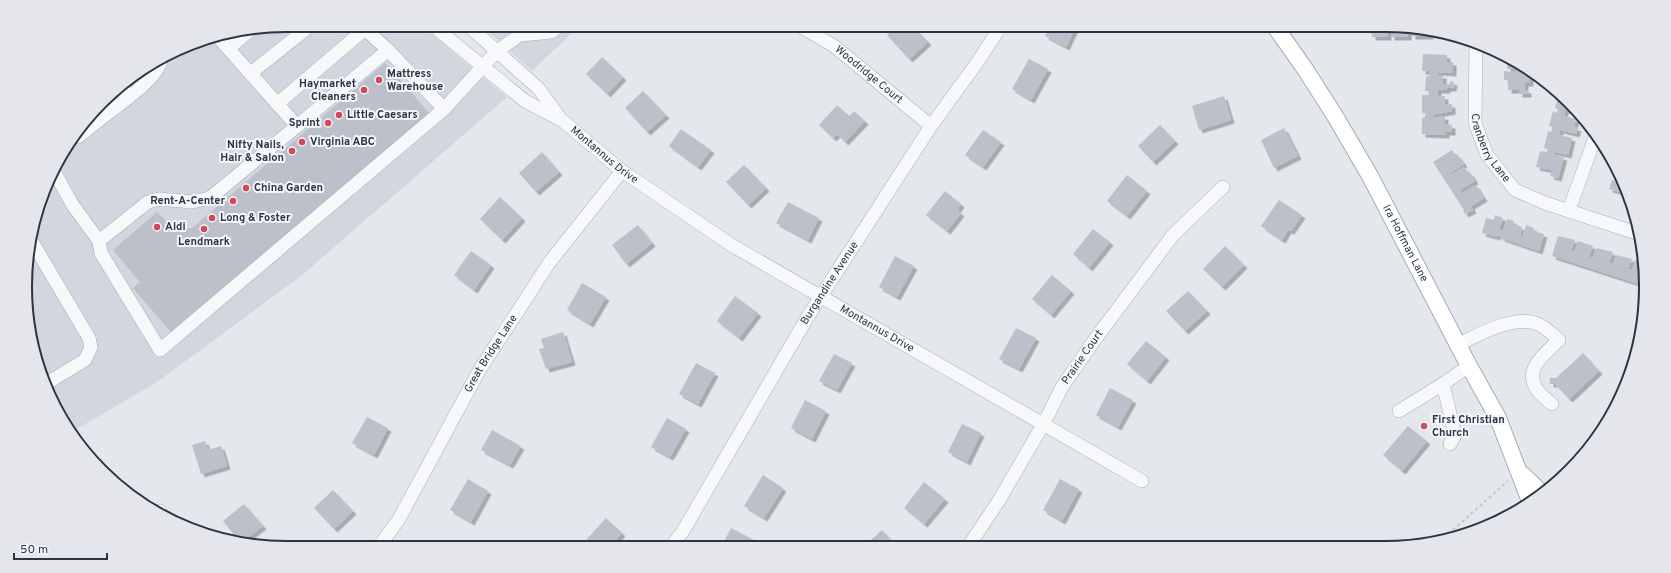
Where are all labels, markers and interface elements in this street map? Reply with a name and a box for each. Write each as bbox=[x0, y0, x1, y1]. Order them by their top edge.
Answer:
street label: Woodridge Court bbox=[832, 43, 906, 107]
place label: Mattress Warehouse bbox=[387, 67, 443, 94]
marker: Mattress Warehouse bbox=[374, 75, 384, 85]
place label: Haymarket Cleaners bbox=[299, 77, 356, 104]
marker: Haymarket Cleaners bbox=[359, 85, 369, 95]
place label: Little Caesars bbox=[347, 108, 418, 122]
marker: Little Caesars bbox=[334, 110, 344, 120]
street label: Cranberry Lane bbox=[1468, 113, 1513, 186]
place label: Sprint bbox=[289, 116, 320, 130]
marker: Sprint bbox=[323, 118, 333, 128]
street label: Montannus Drive bbox=[567, 123, 641, 187]
place label: Virginia ABC bbox=[310, 135, 375, 149]
marker: Virginia ABC bbox=[297, 137, 307, 147]
place label: Nifty Nails, Hair & Salon bbox=[220, 138, 284, 165]
marker: Nifty Nails, Hair & Salon bbox=[287, 146, 297, 156]
place label: China Garden bbox=[254, 181, 323, 195]
marker: China Garden bbox=[241, 183, 251, 193]
place label: Rent-A-Center bbox=[150, 194, 225, 208]
marker: Rent-A-Center bbox=[228, 196, 238, 206]
street label: Ira Hoffman Lane bbox=[1379, 202, 1431, 285]
place label: Long & Foster bbox=[220, 211, 291, 225]
marker: Long & Foster bbox=[207, 213, 217, 223]
place label: Aldi bbox=[165, 220, 186, 234]
marker: Aldi bbox=[152, 222, 162, 232]
marker: Lendmark bbox=[199, 224, 209, 234]
place label: Lendmark bbox=[178, 235, 230, 249]
street label: Burgandine Avenue bbox=[798, 239, 862, 327]
street label: Montannus Drive bbox=[837, 302, 917, 356]
street label: Great Bridge Lane bbox=[462, 312, 521, 395]
street label: Prairie Court bbox=[1059, 327, 1107, 387]
place label: First Christian Church bbox=[1432, 413, 1505, 440]
marker: First Christian Church bbox=[1419, 421, 1429, 431]
scale bar bbox=[14, 535, 107, 561]
text: 50 m bbox=[20, 542, 48, 558]

